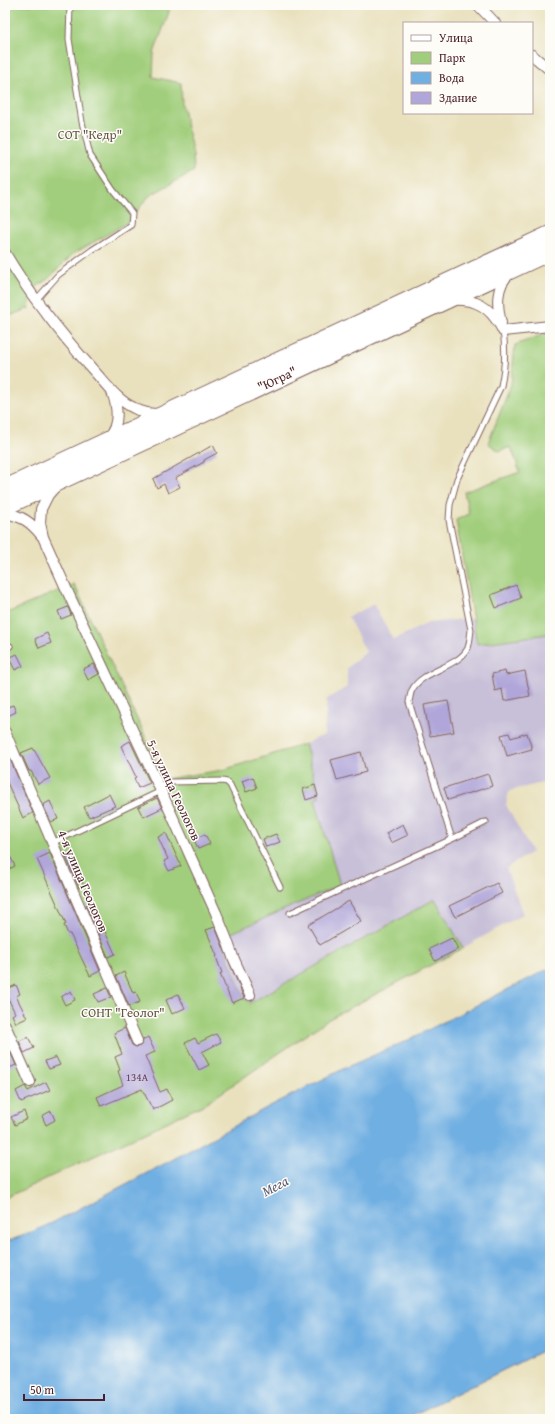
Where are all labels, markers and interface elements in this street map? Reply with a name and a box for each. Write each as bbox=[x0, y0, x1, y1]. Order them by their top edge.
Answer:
legend bbox=[403, 22, 533, 114]
text: Улица bbox=[439, 29, 473, 46]
text: Парк bbox=[439, 49, 466, 66]
text: Вода bbox=[439, 69, 464, 86]
text: Здание bbox=[439, 89, 478, 106]
park label: СОТ "Кедр" bbox=[58, 125, 122, 144]
street label: "Югра" bbox=[254, 362, 300, 396]
street label: 5-я улица Геологов bbox=[142, 736, 206, 844]
street label: 4-я улица Геологов bbox=[53, 827, 113, 935]
park label: СОНТ "Геолог" bbox=[81, 1003, 165, 1022]
house number: 134А bbox=[126, 1069, 149, 1085]
water label: Мега bbox=[258, 1171, 292, 1201]
scale bar bbox=[24, 1376, 104, 1402]
text: 50 m bbox=[30, 1381, 54, 1398]

